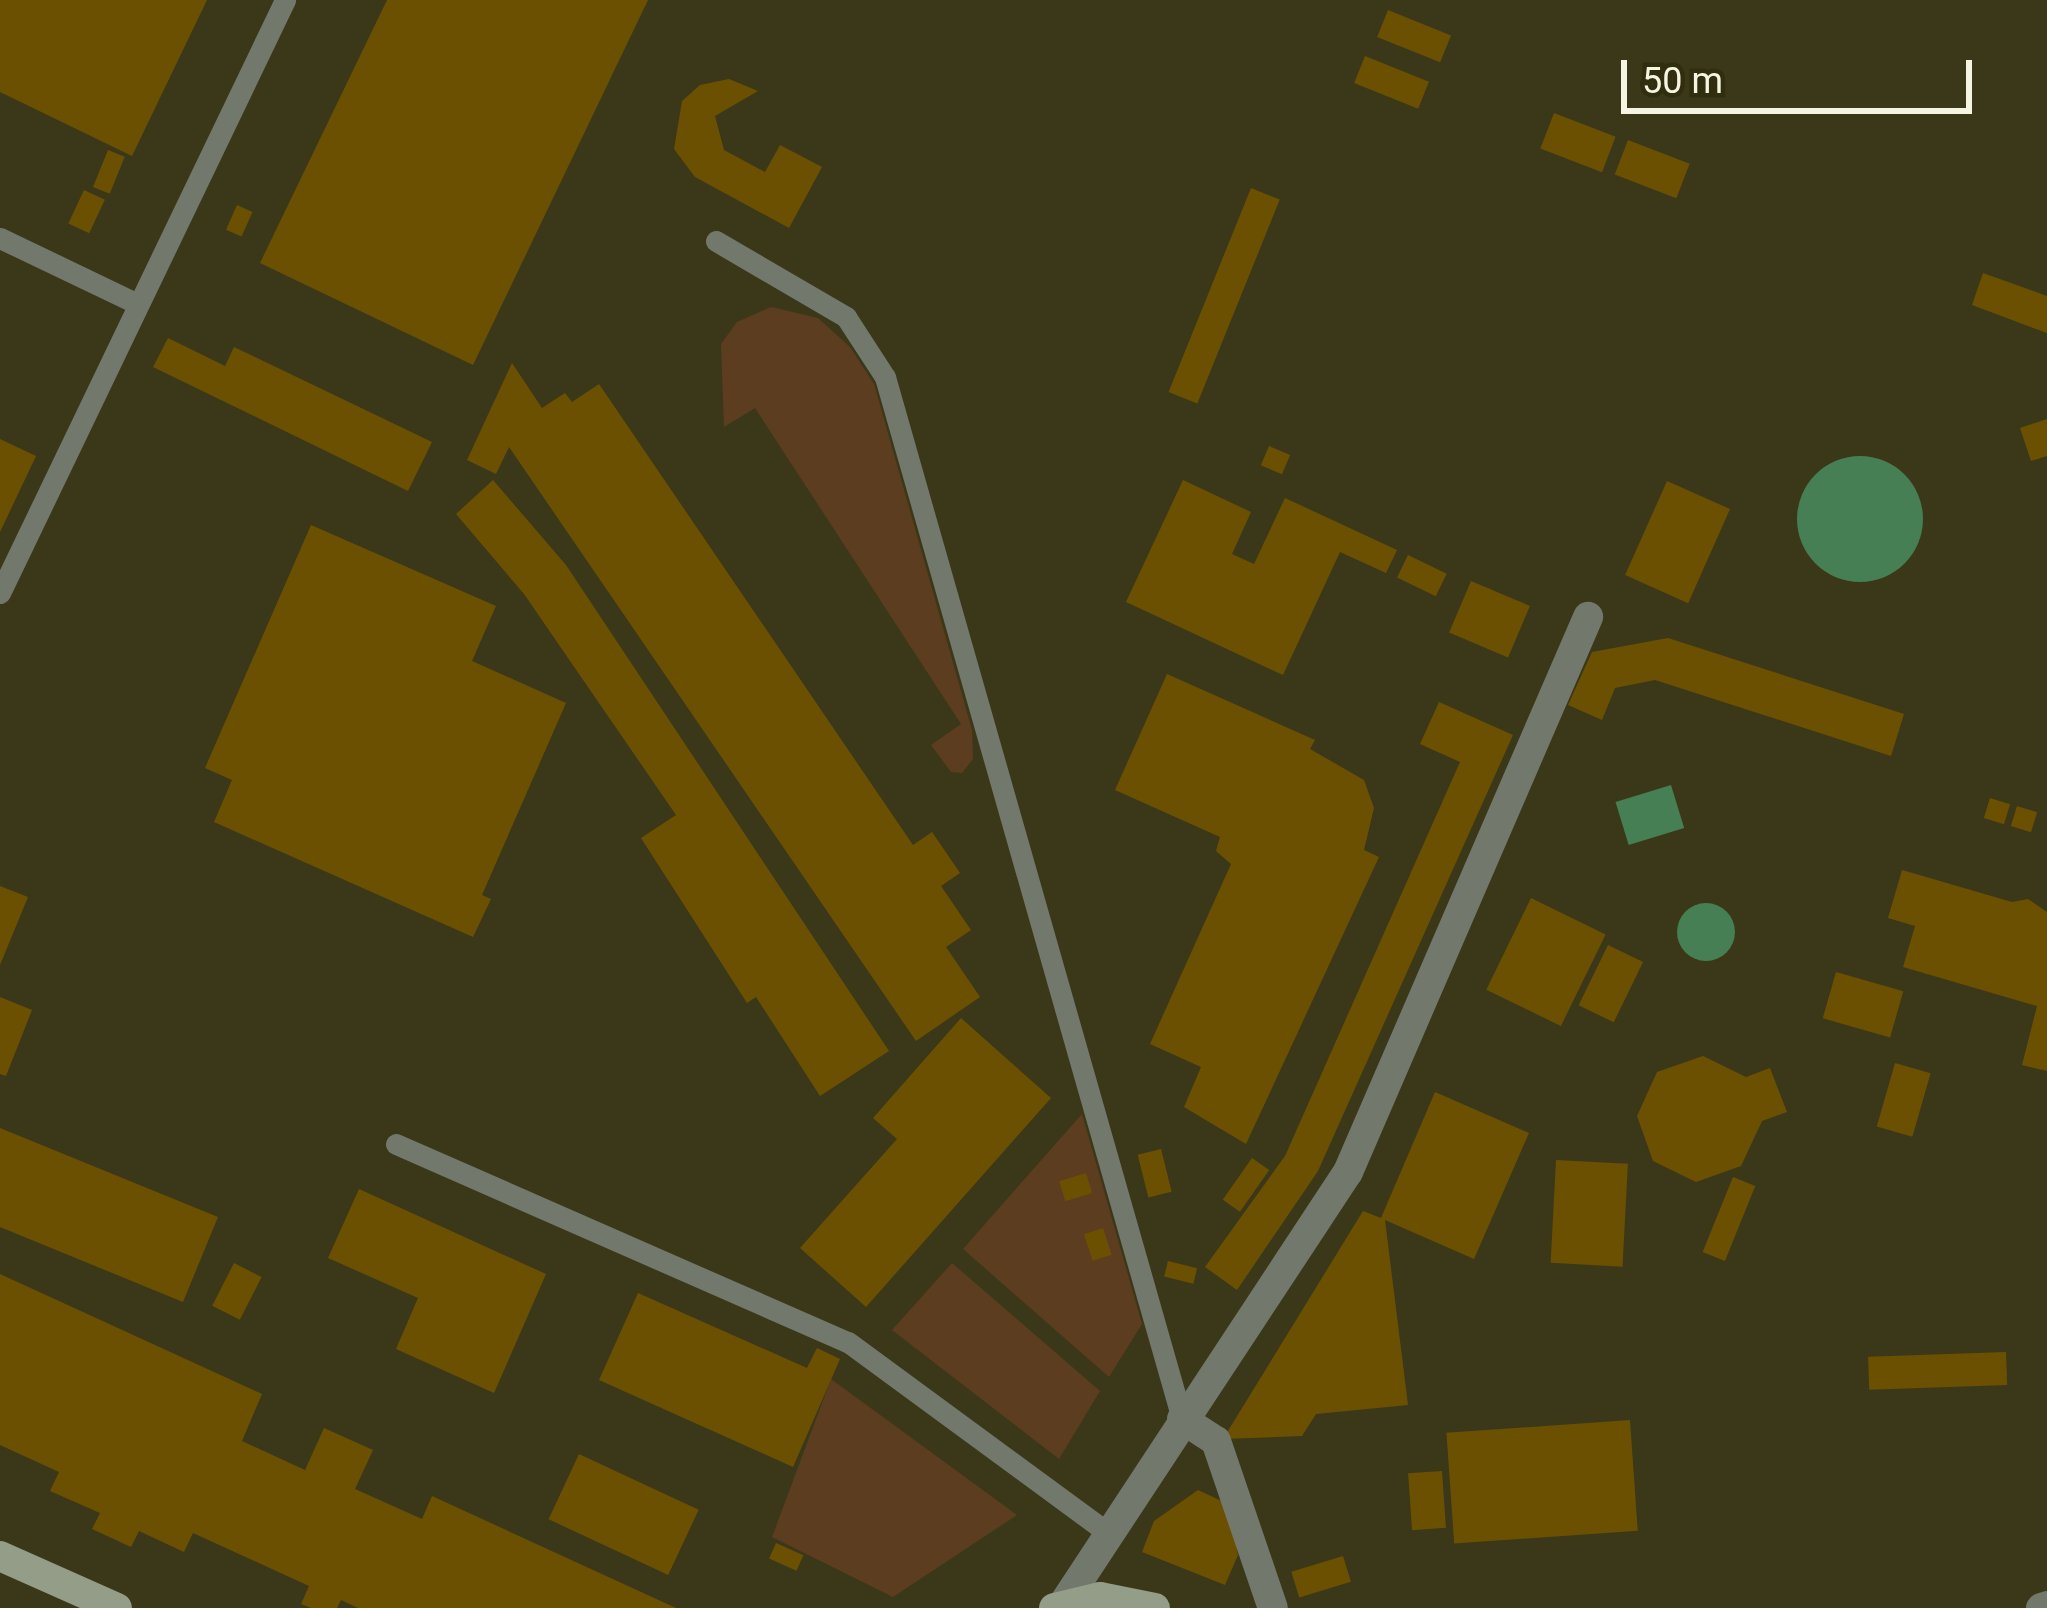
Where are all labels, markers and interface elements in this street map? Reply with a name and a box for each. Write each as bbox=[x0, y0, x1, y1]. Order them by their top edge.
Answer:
scale bar bbox=[1627, 36, 1978, 110]
text: 50 m bbox=[1642, 60, 1723, 102]

